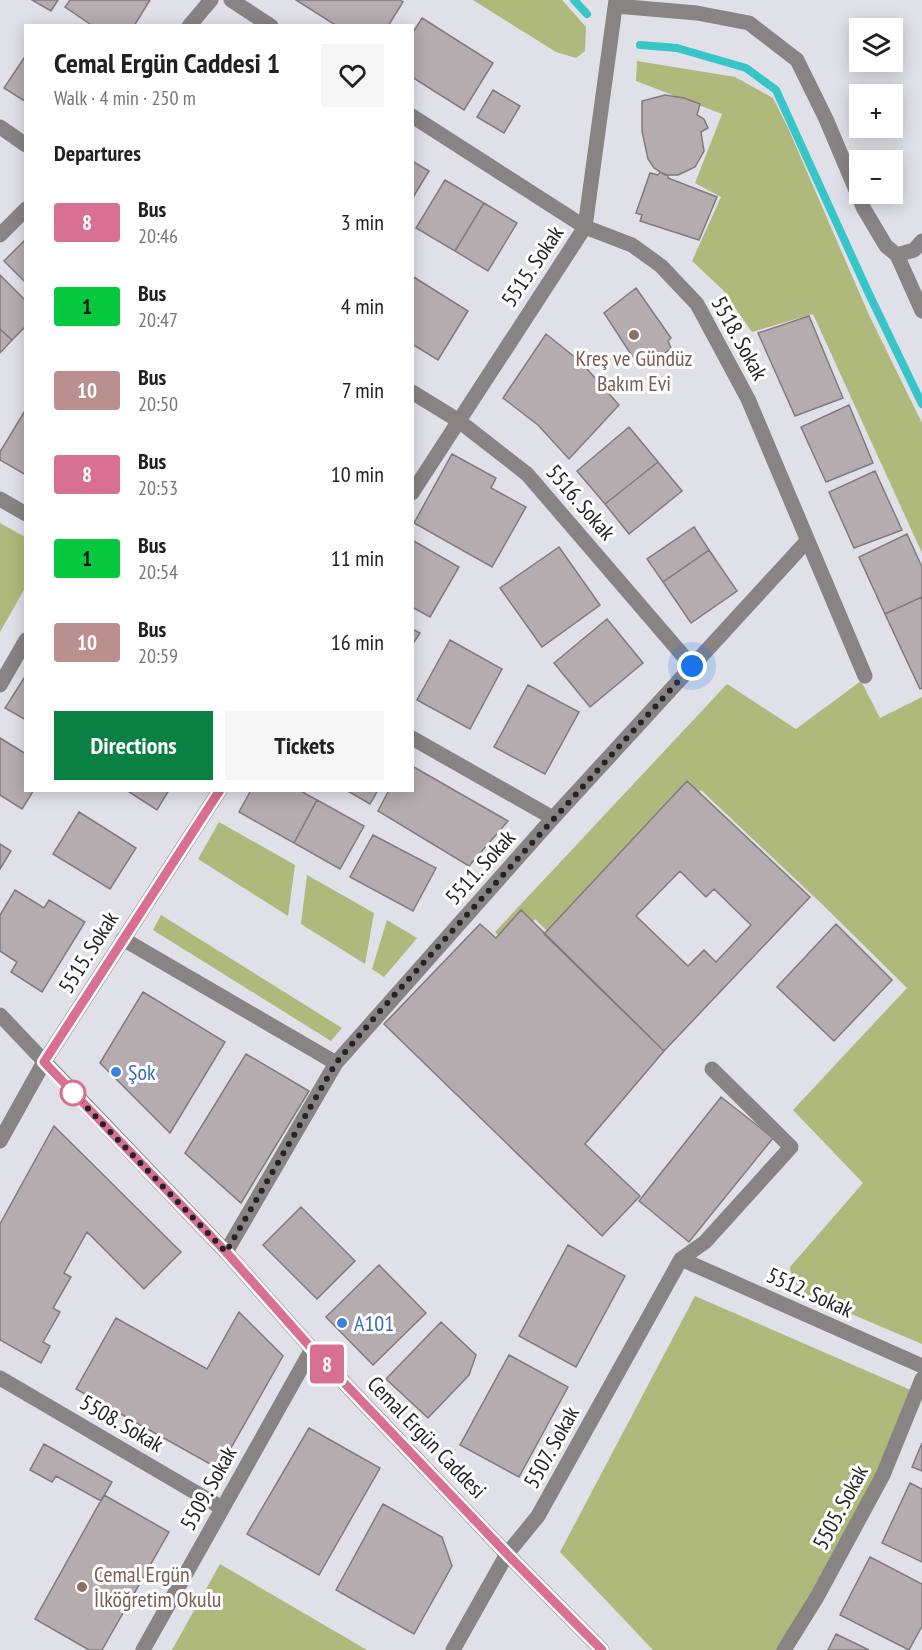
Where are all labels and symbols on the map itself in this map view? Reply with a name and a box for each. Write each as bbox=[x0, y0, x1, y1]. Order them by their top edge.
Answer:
street label: 5515. Sokak bbox=[495, 220, 569, 312]
street label: 5518. Sokak bbox=[706, 291, 775, 385]
marker: Kreş ve Gündüz Bakım Evi bbox=[627, 328, 641, 342]
place label: Kreş ve Gündüz Bakım Evi bbox=[576, 344, 692, 397]
street label: 5516. Sokak bbox=[540, 458, 622, 546]
your location bbox=[677, 651, 707, 681]
street label: 5511. Sokak bbox=[439, 823, 521, 910]
street label: 5515. Sokak bbox=[52, 905, 124, 998]
place label: Şok bbox=[128, 1058, 156, 1086]
marker: Şok bbox=[109, 1065, 123, 1079]
unlabelled marker bbox=[60, 1080, 86, 1106]
street label: 5512. Sokak bbox=[762, 1261, 858, 1324]
place label: A101 bbox=[354, 1309, 394, 1337]
marker: A101 bbox=[335, 1316, 349, 1330]
line badge: 8 bbox=[308, 1344, 346, 1384]
street label: Cemal Ergün Caddesi bbox=[362, 1370, 492, 1504]
street label: 5508. Sokak bbox=[75, 1388, 169, 1458]
street label: 5507. Sokak bbox=[517, 1401, 585, 1493]
street label: 5509. Sokak bbox=[174, 1441, 243, 1535]
street label: 5505. Sokak bbox=[806, 1460, 874, 1554]
place label: Cemal Ergün İlköğretim Okulu bbox=[94, 1560, 221, 1613]
marker: Cemal Ergün İlköğretim Okulu bbox=[75, 1580, 89, 1594]

